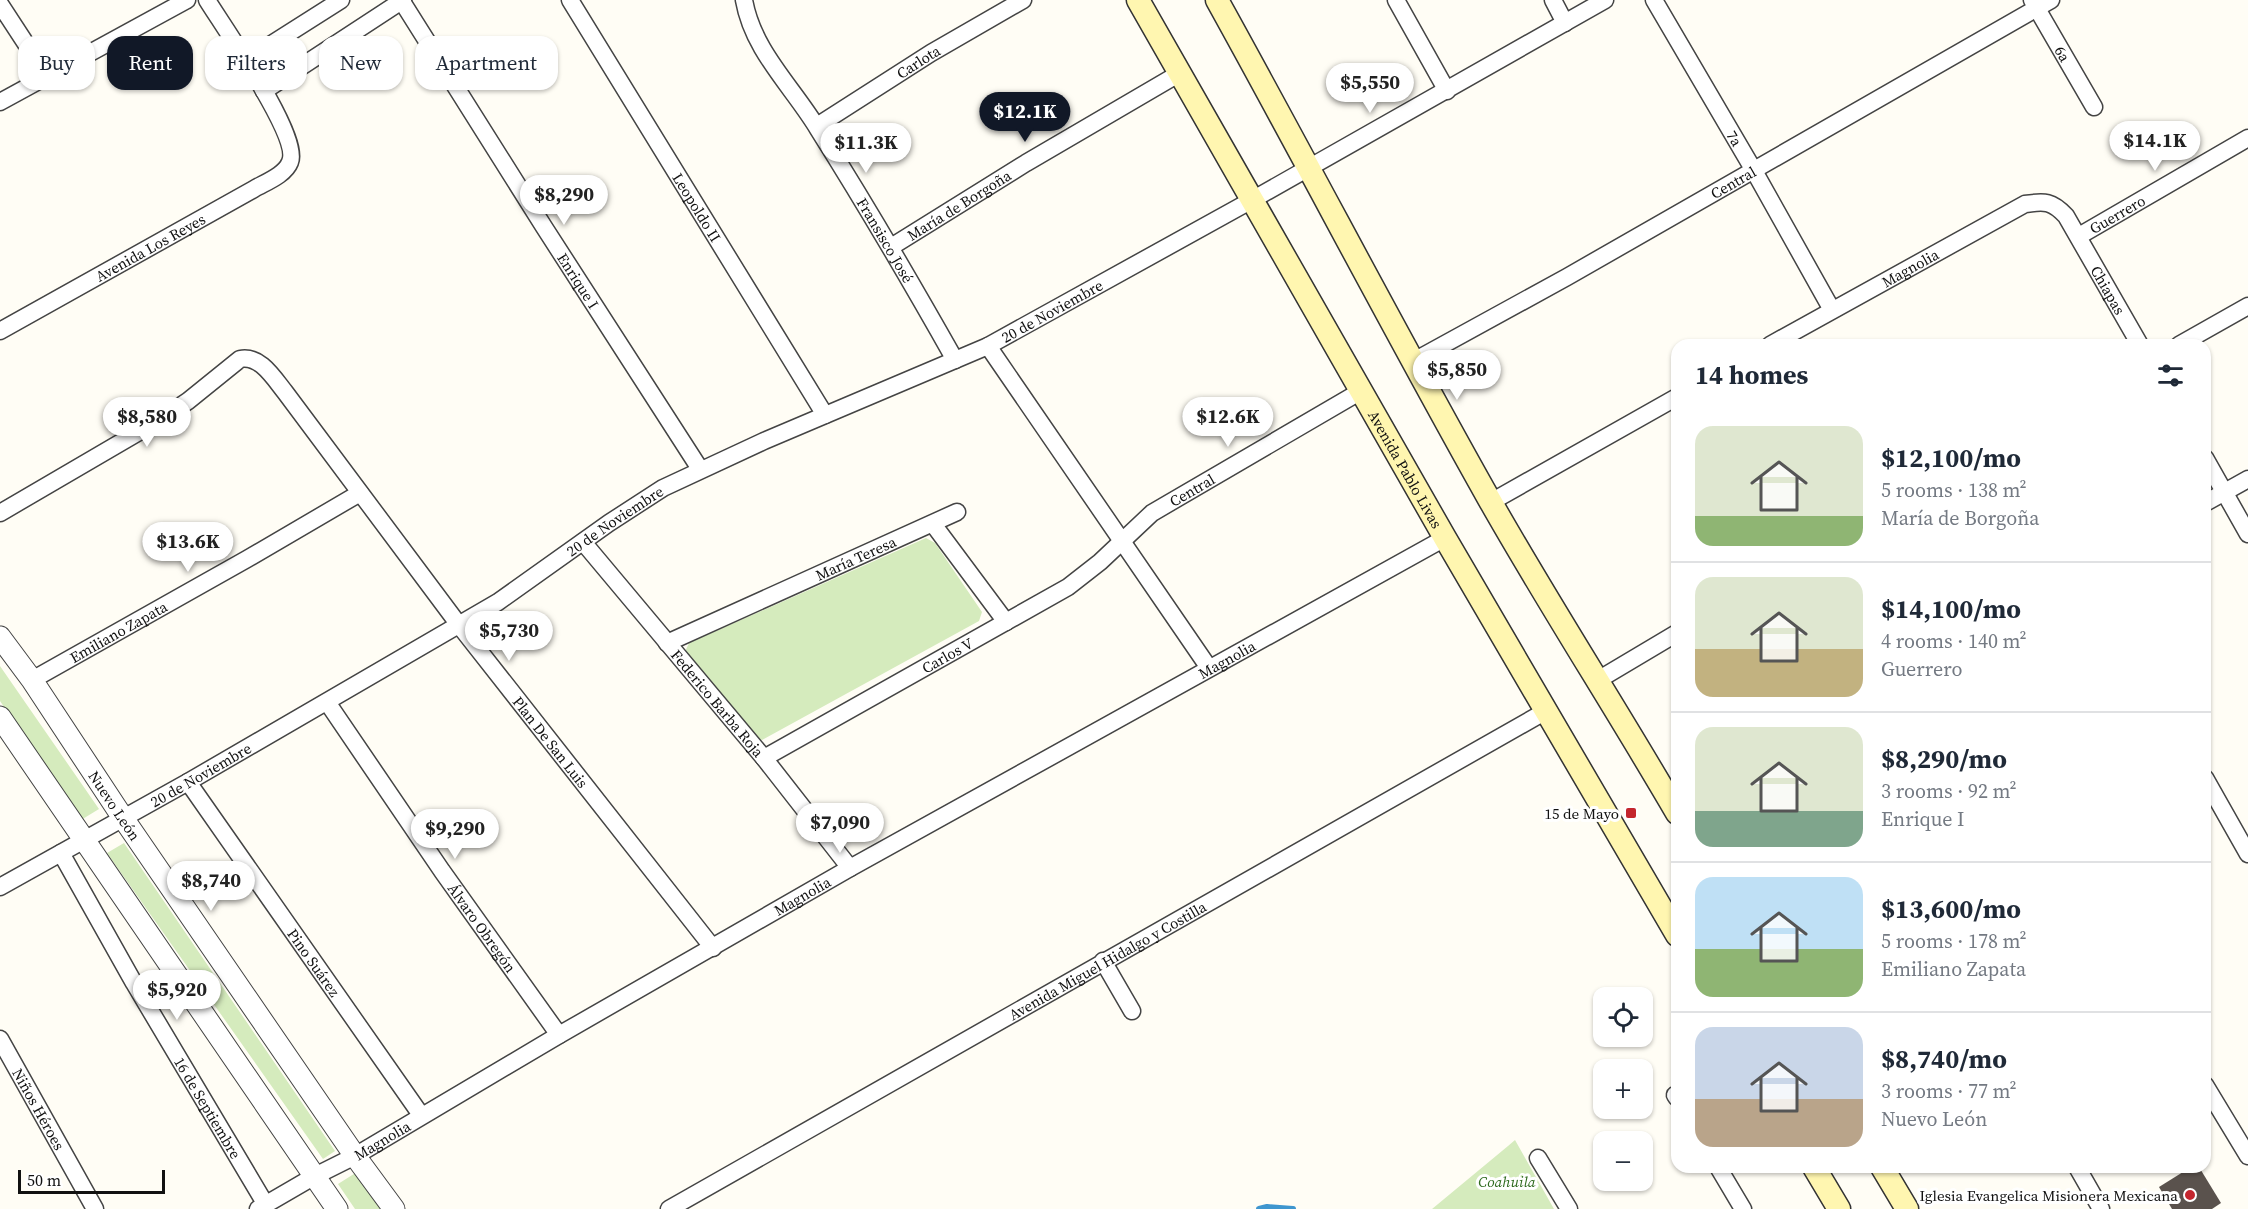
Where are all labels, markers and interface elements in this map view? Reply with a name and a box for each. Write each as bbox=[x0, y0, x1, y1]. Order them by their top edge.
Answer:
chip: Buy bbox=[18, 36, 95, 90]
chip: Rent bbox=[107, 36, 193, 90]
chip: Filters bbox=[205, 36, 307, 90]
chip: New bbox=[319, 36, 403, 90]
chip: Apartment bbox=[415, 36, 558, 90]
street label: Carlota bbox=[892, 39, 944, 83]
street label: 6a bbox=[2050, 42, 2076, 66]
pin: $5,550 bbox=[1321, 63, 1419, 114]
text: $5,550 bbox=[1340, 68, 1400, 96]
pin: $12.1K bbox=[976, 92, 1074, 143]
text: $12.1K bbox=[993, 97, 1057, 125]
pin: $14.1K bbox=[2106, 121, 2204, 172]
pin: $11.3K bbox=[817, 123, 915, 174]
street label: 7a bbox=[1722, 126, 1748, 150]
text: $14.1K bbox=[2123, 126, 2187, 154]
text: $11.3K bbox=[834, 128, 898, 156]
street label: Central bbox=[1706, 160, 1760, 203]
street label: María de Borgoña bbox=[903, 164, 1015, 245]
street label: Leopoldo II bbox=[668, 169, 726, 246]
pin: $8,290 bbox=[515, 175, 613, 226]
text: $8,290 bbox=[534, 180, 594, 208]
street label: Guerrero bbox=[2085, 190, 2149, 238]
street label: Fransisco José bbox=[852, 194, 919, 287]
street label: Avenida Los Reyes bbox=[91, 208, 209, 286]
street label: Magnolia bbox=[1878, 243, 1943, 292]
street label: Enrique I bbox=[553, 249, 604, 313]
street label: Chiapas bbox=[2086, 262, 2131, 318]
street label: 20 de Noviembre bbox=[997, 274, 1107, 347]
pin: $5,850 bbox=[1408, 350, 1506, 401]
text: $5,850 bbox=[1427, 355, 1487, 383]
text: 14 homes bbox=[1695, 357, 1808, 393]
icon: filters bbox=[2154, 359, 2187, 392]
pin: $8,580 bbox=[98, 397, 196, 448]
pin: $12.6K bbox=[1179, 397, 1277, 448]
text: $8,580 bbox=[117, 402, 177, 430]
text: $12.6K bbox=[1196, 402, 1260, 430]
street label: Avenida Pablo Livas bbox=[1364, 406, 1448, 532]
text: $12,100/mo bbox=[1881, 440, 2021, 476]
icon: home bbox=[1743, 450, 1815, 522]
street label: Central bbox=[1165, 468, 1219, 511]
text: 5 rooms · 138 m² bbox=[1881, 476, 2027, 504]
street label: 20 de Noviembre bbox=[562, 480, 667, 561]
text: María de Borgoña bbox=[1881, 504, 2039, 532]
pin: $13.6K bbox=[139, 522, 237, 573]
text: $13.6K bbox=[156, 527, 220, 555]
street label: María Teresa bbox=[812, 530, 900, 585]
text: $14,100/mo bbox=[1881, 591, 2021, 627]
street label: Emiliano Zapata bbox=[66, 595, 171, 667]
icon: home bbox=[1743, 601, 1815, 673]
pin: $5,730 bbox=[460, 611, 558, 662]
text: $5,730 bbox=[479, 616, 539, 644]
text: 4 rooms · 140 m² bbox=[1881, 627, 2027, 655]
street label: Carlos V bbox=[918, 632, 976, 678]
street label: Magnolia bbox=[1194, 635, 1259, 683]
street label: Federico Barba Roja bbox=[667, 645, 769, 762]
text: Guerrero bbox=[1881, 655, 1962, 683]
street label: Plan De San Luis bbox=[508, 692, 593, 792]
street label: 20 de Noviembre bbox=[146, 737, 255, 812]
text: $8,290/mo bbox=[1881, 741, 2007, 777]
icon: home bbox=[1743, 751, 1815, 823]
street label: Nuevo León bbox=[84, 766, 146, 845]
text: 3 rooms · 92 m² bbox=[1881, 777, 2017, 805]
pin: $7,090 bbox=[791, 803, 889, 854]
place label: 15 de Mayo bbox=[1545, 803, 1619, 824]
text: Enrique I bbox=[1881, 805, 1964, 833]
marker: 15 de Mayo bbox=[1624, 806, 1638, 820]
text: $7,090 bbox=[810, 808, 870, 836]
pin: $9,290 bbox=[406, 809, 504, 860]
text: $9,290 bbox=[425, 814, 485, 842]
pin: $8,740 bbox=[162, 861, 260, 912]
text: $8,740 bbox=[181, 866, 241, 894]
street label: Magnolia bbox=[770, 871, 835, 920]
street label: Álvaro Obregón bbox=[443, 879, 522, 977]
text: $13,600/mo bbox=[1881, 891, 2021, 927]
street label: Avenida Miguel Hidalgo y Costilla bbox=[1005, 895, 1210, 1025]
icon: home bbox=[1743, 901, 1815, 973]
street label: Pino Suárez bbox=[283, 924, 345, 1001]
text: 5 rooms · 178 m² bbox=[1881, 927, 2027, 955]
text: Emiliano Zapata bbox=[1881, 955, 2026, 983]
pin: $5,920 bbox=[128, 970, 226, 1021]
text: $5,920 bbox=[147, 975, 207, 1003]
map controls bbox=[1593, 987, 1653, 1191]
button: locate bbox=[1593, 987, 1653, 1047]
text: $8,740/mo bbox=[1881, 1041, 2007, 1077]
icon: home bbox=[1743, 1051, 1815, 1123]
street label: 16 de Septiembre bbox=[170, 1053, 247, 1163]
button: + bbox=[1593, 1059, 1653, 1119]
street label: Niños Héroes bbox=[8, 1064, 70, 1154]
text: 3 rooms · 77 m² bbox=[1881, 1077, 2017, 1105]
text: Nuevo León bbox=[1881, 1105, 1987, 1133]
street label: Magnolia bbox=[350, 1115, 414, 1165]
button: − bbox=[1593, 1131, 1653, 1191]
scale bar bbox=[18, 1167, 165, 1194]
text: 50 m bbox=[27, 1169, 61, 1191]
park label: Coahuila bbox=[1478, 1171, 1536, 1192]
place label: Iglesia Evangelica Misionera Mexicana bbox=[1920, 1185, 2178, 1206]
marker: Iglesia Evangelica Misionera Mexicana bbox=[2183, 1188, 2197, 1202]

